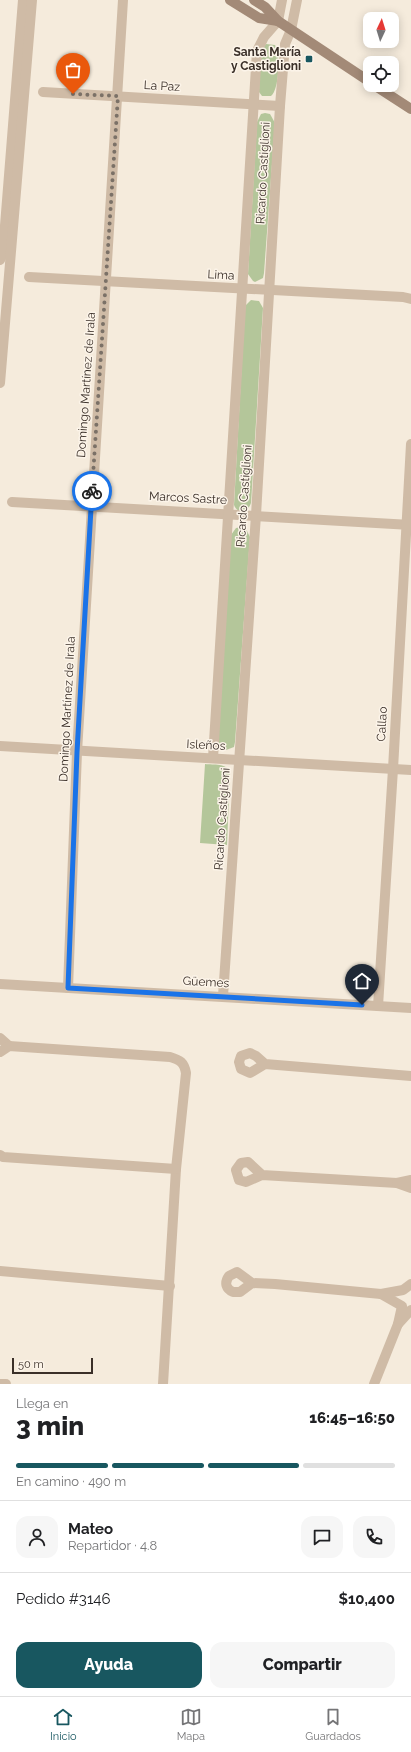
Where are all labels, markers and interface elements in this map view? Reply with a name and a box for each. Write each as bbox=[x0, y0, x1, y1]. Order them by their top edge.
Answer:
north arrow bbox=[363, 12, 399, 48]
map controls bbox=[363, 12, 399, 92]
place label: Santa María y Castiglioni bbox=[231, 45, 301, 73]
pin bbox=[56, 53, 90, 94]
marker: Santa María y Castiglioni bbox=[304, 54, 314, 64]
button: locate bbox=[363, 56, 399, 92]
icon: bag bbox=[62, 59, 84, 81]
street label: La Paz bbox=[143, 78, 181, 94]
street label: Ricardo Castiglioni bbox=[253, 121, 273, 225]
street label: Lima bbox=[207, 267, 235, 283]
street label: Domingo Martínez de Irala bbox=[74, 312, 98, 458]
street label: Ricardo Castiglioni bbox=[233, 444, 255, 548]
courier bbox=[72, 471, 112, 511]
icon: bike bbox=[81, 480, 103, 502]
street label: Marcos Sastre bbox=[149, 489, 227, 507]
street label: Domingo Martínez de Irala bbox=[56, 636, 78, 782]
street label: Callao bbox=[374, 706, 390, 742]
street label: Isleños bbox=[186, 737, 226, 753]
street label: Ricardo Castiglioni bbox=[211, 767, 233, 871]
pin bbox=[345, 964, 379, 1005]
icon: home bbox=[351, 970, 373, 992]
street label: Güemes bbox=[182, 974, 230, 990]
scale bar bbox=[12, 1356, 93, 1375]
text: 50 m bbox=[18, 1358, 44, 1371]
text: Llega en bbox=[16, 1396, 68, 1411]
text: 16:45–16:50 bbox=[309, 1409, 395, 1427]
text: 3 min bbox=[16, 1411, 84, 1441]
text: En camino · 490 m bbox=[16, 1474, 126, 1489]
button: person bbox=[16, 1516, 58, 1558]
button: chat bbox=[301, 1516, 343, 1558]
button: phone bbox=[353, 1516, 395, 1558]
text: Mateo bbox=[68, 1520, 113, 1538]
text: Repartidor · 4.8 bbox=[68, 1538, 157, 1553]
text: Pedido #3146 bbox=[16, 1590, 111, 1608]
text: $10,400 bbox=[338, 1590, 395, 1608]
button: Ayuda bbox=[16, 1642, 202, 1688]
button: Compartir bbox=[210, 1642, 395, 1688]
tab: Inicio bbox=[50, 1706, 77, 1743]
tab: Mapa bbox=[177, 1706, 205, 1743]
tab: Guardados bbox=[305, 1706, 361, 1743]

